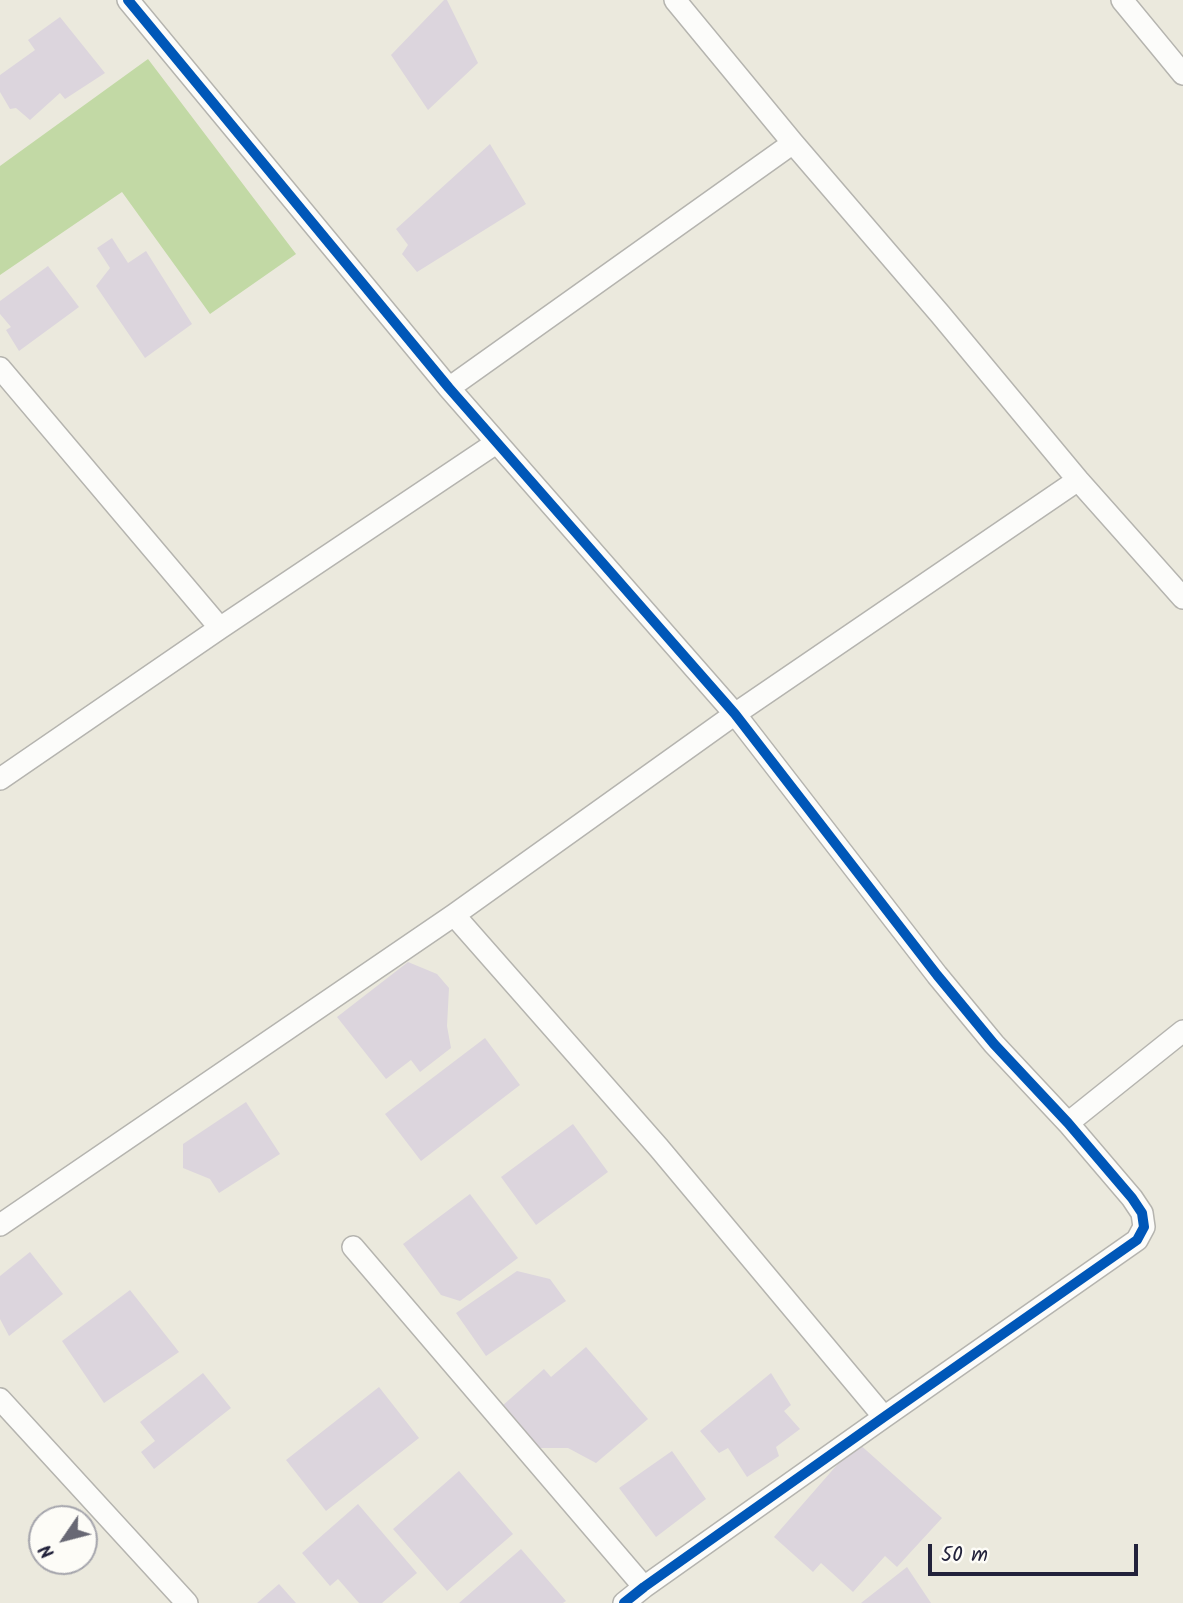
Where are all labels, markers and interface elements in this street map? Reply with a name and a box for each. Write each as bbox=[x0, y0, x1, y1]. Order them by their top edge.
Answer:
north arrow bbox=[28, 1505, 98, 1575]
scale bar bbox=[931, 1530, 1141, 1574]
text: N bbox=[32, 1537, 63, 1564]
text: 50 m bbox=[941, 1539, 988, 1572]

